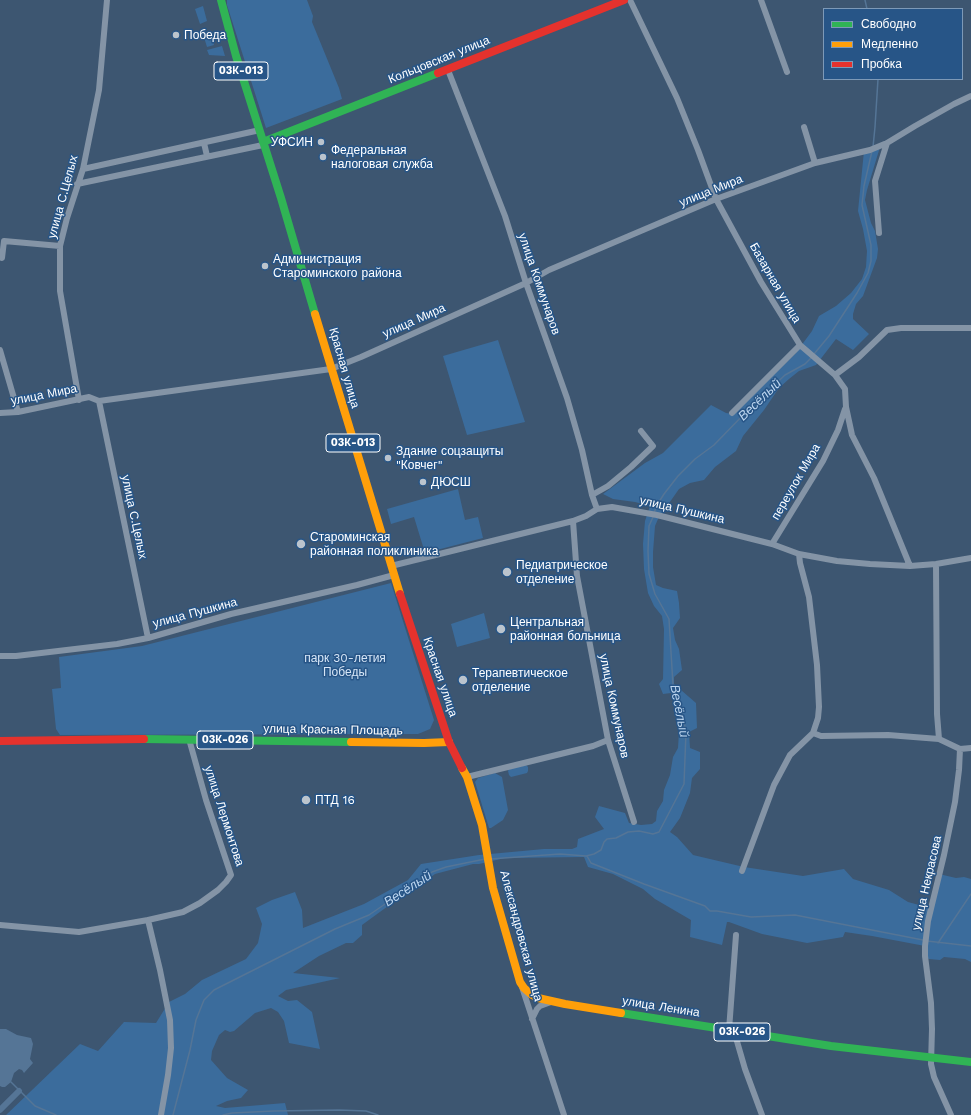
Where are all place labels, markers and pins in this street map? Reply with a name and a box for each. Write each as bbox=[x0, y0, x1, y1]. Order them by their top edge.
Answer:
place label: Победа bbox=[184, 28, 226, 42]
marker: Победа bbox=[171, 30, 181, 40]
place label: УФСИН bbox=[271, 135, 313, 149]
marker: УФСИН bbox=[316, 137, 326, 147]
place label: Федеральная налоговая служба bbox=[331, 143, 433, 171]
marker: Федеральная налоговая служба bbox=[318, 152, 328, 162]
place label: Администрация Староминского района bbox=[273, 252, 402, 280]
marker: Администрация Староминского района bbox=[260, 261, 270, 271]
place label: Здание соцзащиты "Ковчег" bbox=[396, 444, 503, 472]
marker: Здание соцзащиты "Ковчег" bbox=[383, 453, 393, 463]
place label: ДЮСШ bbox=[431, 475, 471, 489]
marker: ДЮСШ bbox=[418, 477, 428, 487]
place label: Староминская районная поликлиника bbox=[310, 530, 438, 558]
marker: Староминская районная поликлиника bbox=[295, 538, 307, 550]
place label: Педиатрическое отделение bbox=[516, 558, 608, 586]
marker: Педиатрическое отделение bbox=[501, 566, 513, 578]
place label: Центральная районная больница bbox=[510, 615, 621, 643]
marker: Центральная районная больница bbox=[495, 623, 507, 635]
place label: Терапевтическое отделение bbox=[472, 666, 568, 694]
marker: Терапевтическое отделение bbox=[457, 674, 469, 686]
place label: ПТД 16 bbox=[315, 793, 355, 807]
marker: ПТД 16 bbox=[300, 794, 312, 806]

